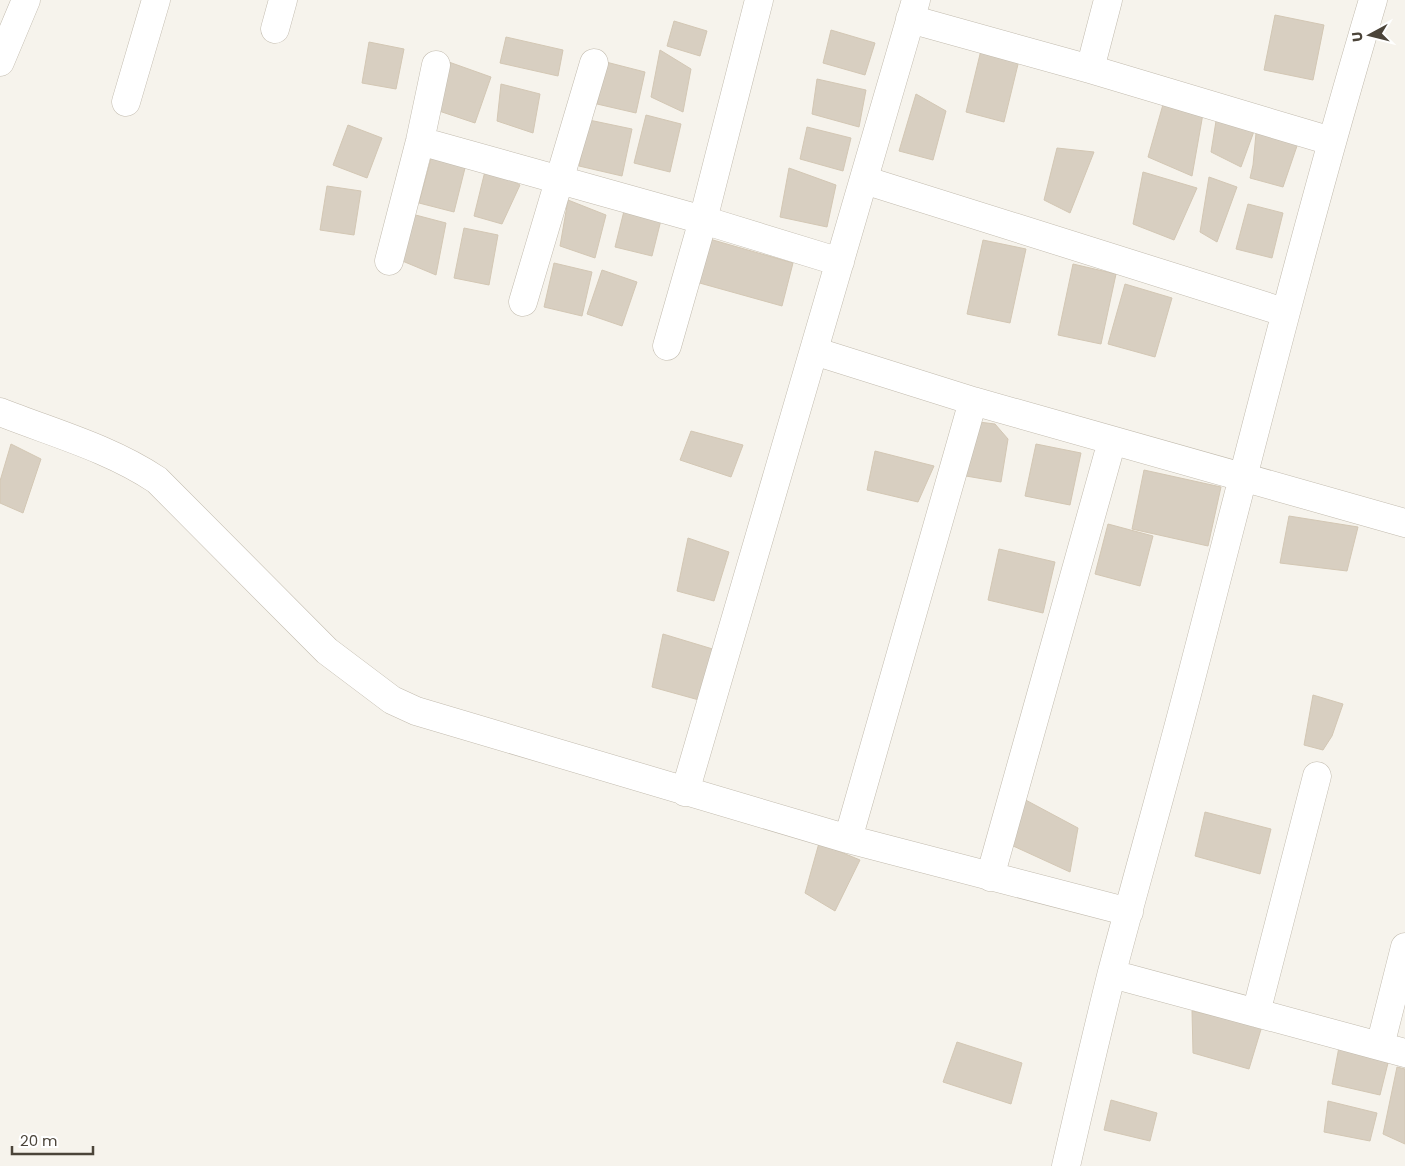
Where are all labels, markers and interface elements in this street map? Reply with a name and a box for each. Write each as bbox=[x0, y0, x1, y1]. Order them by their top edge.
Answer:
north arrow bbox=[1345, 10, 1395, 60]
text: U bbox=[1347, 30, 1368, 43]
scale bar bbox=[12, 1124, 94, 1156]
text: 20 m bbox=[20, 1130, 58, 1151]

